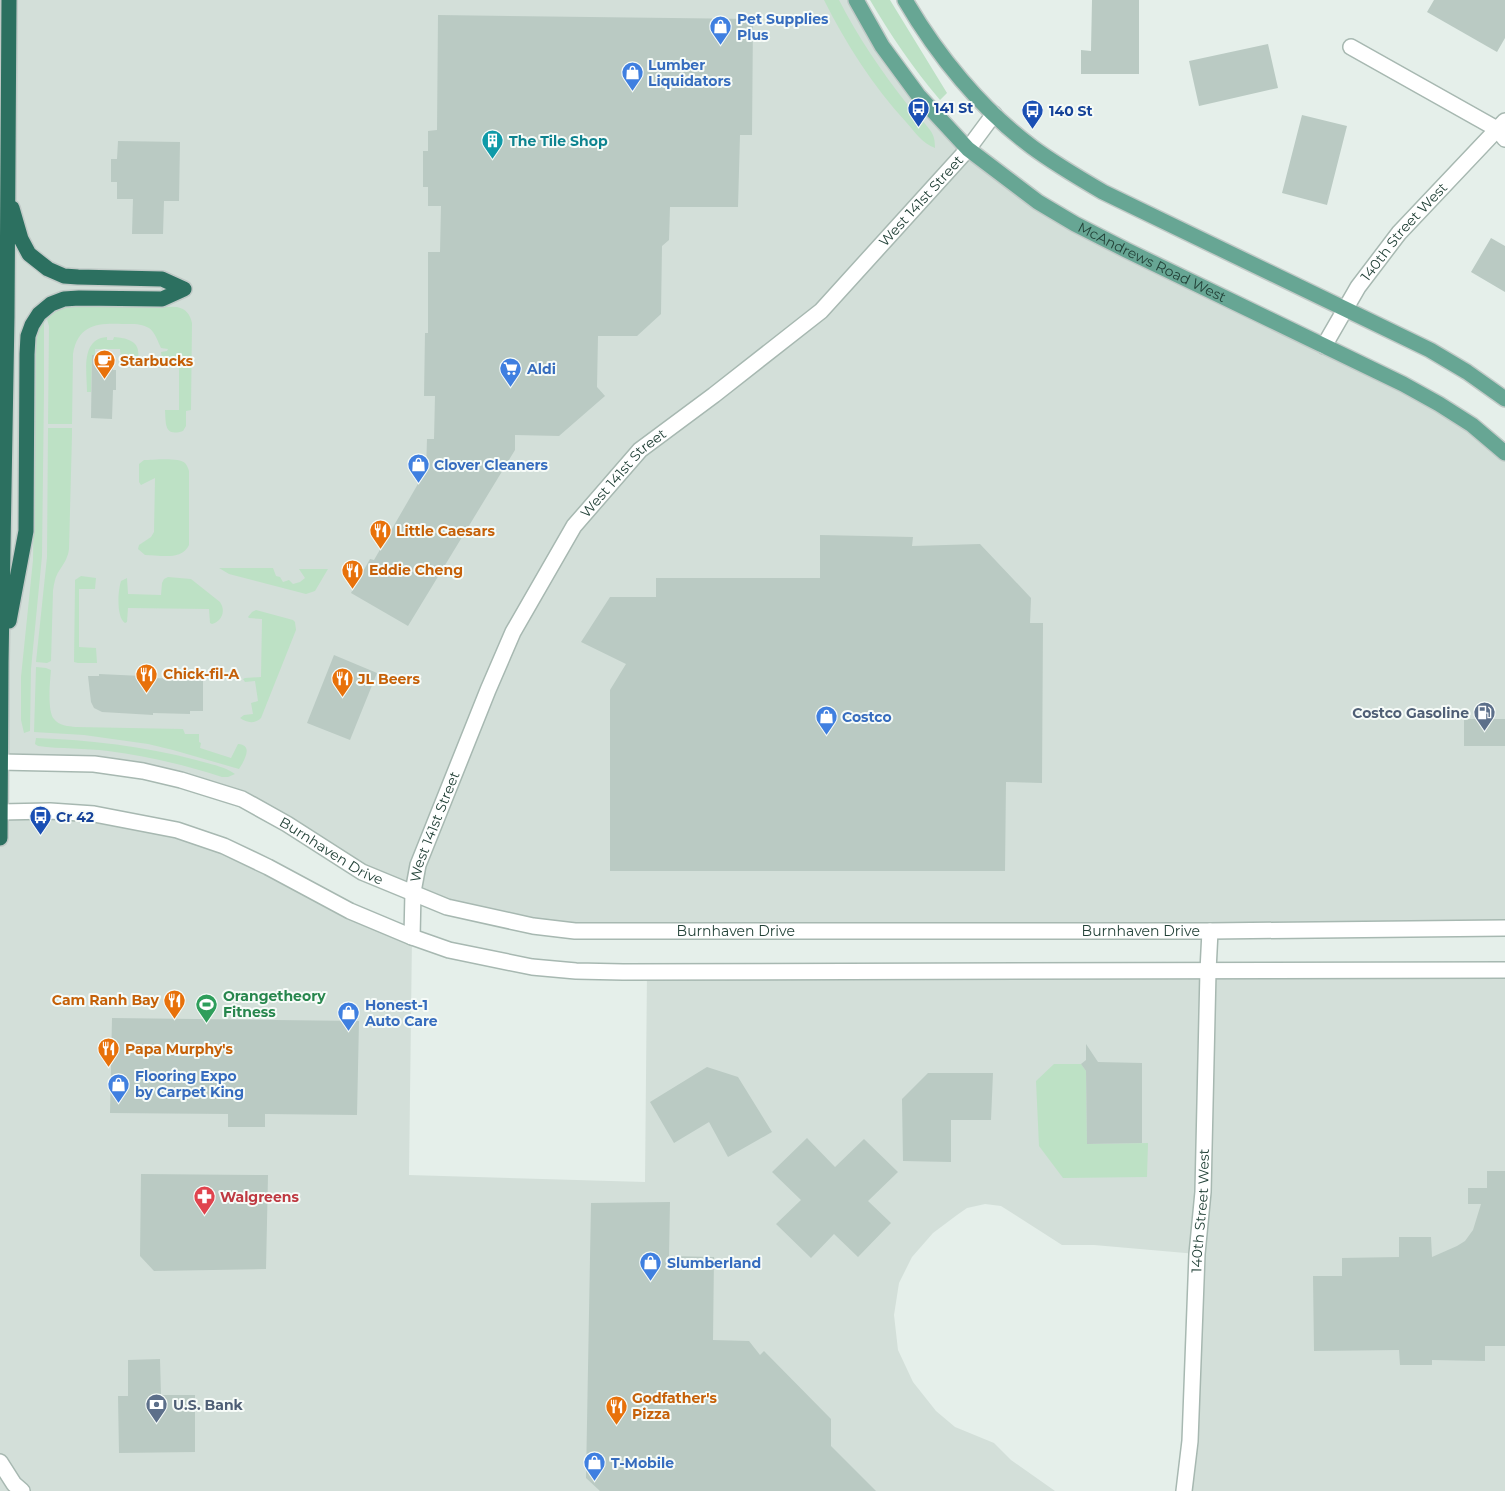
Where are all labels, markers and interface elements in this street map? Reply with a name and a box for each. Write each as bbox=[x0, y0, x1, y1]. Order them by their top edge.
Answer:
place label: Pet Supplies Plus bbox=[737, 10, 829, 44]
shop icon: Pet Supplies Plus bbox=[709, 15, 733, 46]
place label: Lumber Liquidators bbox=[648, 56, 732, 90]
shop icon: Lumber Liquidators bbox=[620, 61, 644, 92]
bus stop icon: 141 St bbox=[906, 96, 930, 127]
place label: 141 St bbox=[934, 99, 973, 117]
bus stop icon: 140 St bbox=[1021, 99, 1045, 130]
place label: 140 St bbox=[1049, 102, 1093, 120]
building icon: The Tile Shop bbox=[481, 129, 505, 160]
place label: The Tile Shop bbox=[509, 132, 608, 150]
street label: West 141st Street bbox=[875, 151, 967, 250]
street label: 140th Street West bbox=[1357, 178, 1451, 285]
street label: McAndrews Road West bbox=[1075, 218, 1229, 306]
cafe icon: Starbucks bbox=[92, 349, 116, 380]
place label: Starbucks bbox=[120, 352, 194, 370]
supermarket icon: Aldi bbox=[499, 357, 523, 388]
place label: Aldi bbox=[526, 360, 556, 378]
street label: West 141st Street bbox=[576, 424, 670, 521]
shop icon: Clover Cleaners bbox=[406, 453, 430, 484]
place label: Clover Cleaners bbox=[434, 456, 549, 474]
restaurant icon: Little Caesars bbox=[368, 519, 392, 550]
place label: Little Caesars bbox=[396, 522, 495, 540]
restaurant icon: Eddie Cheng bbox=[341, 558, 365, 589]
place label: Eddie Cheng bbox=[369, 561, 463, 579]
restaurant icon: Chick-fil-A bbox=[135, 662, 159, 693]
place label: Chick-fil-A bbox=[163, 665, 240, 683]
restaurant icon: JL Beers bbox=[330, 667, 354, 698]
place label: JL Beers bbox=[357, 670, 420, 688]
fuel station icon: Costco Gasoline bbox=[1473, 701, 1497, 732]
place label: Costco Gasoline bbox=[1352, 704, 1469, 722]
shop icon: Costco bbox=[814, 705, 838, 736]
place label: Costco bbox=[842, 708, 892, 726]
street label: West 141st Street bbox=[406, 768, 464, 883]
bus stop icon: Cr 42 bbox=[28, 805, 52, 836]
place label: Cr 42 bbox=[56, 808, 94, 826]
street label: Burnhaven Drive bbox=[276, 813, 386, 889]
street label: Burnhaven Drive bbox=[677, 922, 795, 940]
street label: Burnhaven Drive bbox=[1082, 922, 1200, 940]
place label: Orangetheory Fitness bbox=[223, 987, 326, 1021]
restaurant icon: Cam Ranh Bay bbox=[163, 988, 187, 1019]
place label: Cam Ranh Bay bbox=[52, 991, 160, 1009]
sports icon: Orangetheory Fitness bbox=[195, 992, 219, 1023]
place label: Honest-1 Auto Care bbox=[364, 996, 438, 1030]
shop icon: Honest-1 Auto Care bbox=[337, 1001, 361, 1032]
restaurant icon: Papa Murphy's bbox=[97, 1037, 121, 1068]
place label: Papa Murphy's bbox=[125, 1040, 234, 1058]
place label: Flooring Expo by Carpet King bbox=[135, 1067, 244, 1101]
shop icon: Flooring Expo by Carpet King bbox=[107, 1072, 131, 1103]
street label: 140th Street West bbox=[1187, 1148, 1213, 1273]
pharmacy icon: Walgreens bbox=[192, 1185, 216, 1216]
place label: Walgreens bbox=[220, 1188, 299, 1206]
shop icon: Slumberland bbox=[639, 1251, 663, 1282]
place label: Slumberland bbox=[667, 1254, 761, 1272]
place label: Godfather's Pizza bbox=[632, 1389, 717, 1423]
bank icon: U.S. Bank bbox=[145, 1393, 169, 1424]
restaurant icon: Godfather's Pizza bbox=[604, 1394, 628, 1425]
place label: U.S. Bank bbox=[173, 1396, 244, 1414]
shop icon: T-Mobile bbox=[583, 1451, 607, 1482]
place label: T-Mobile bbox=[611, 1454, 674, 1472]

